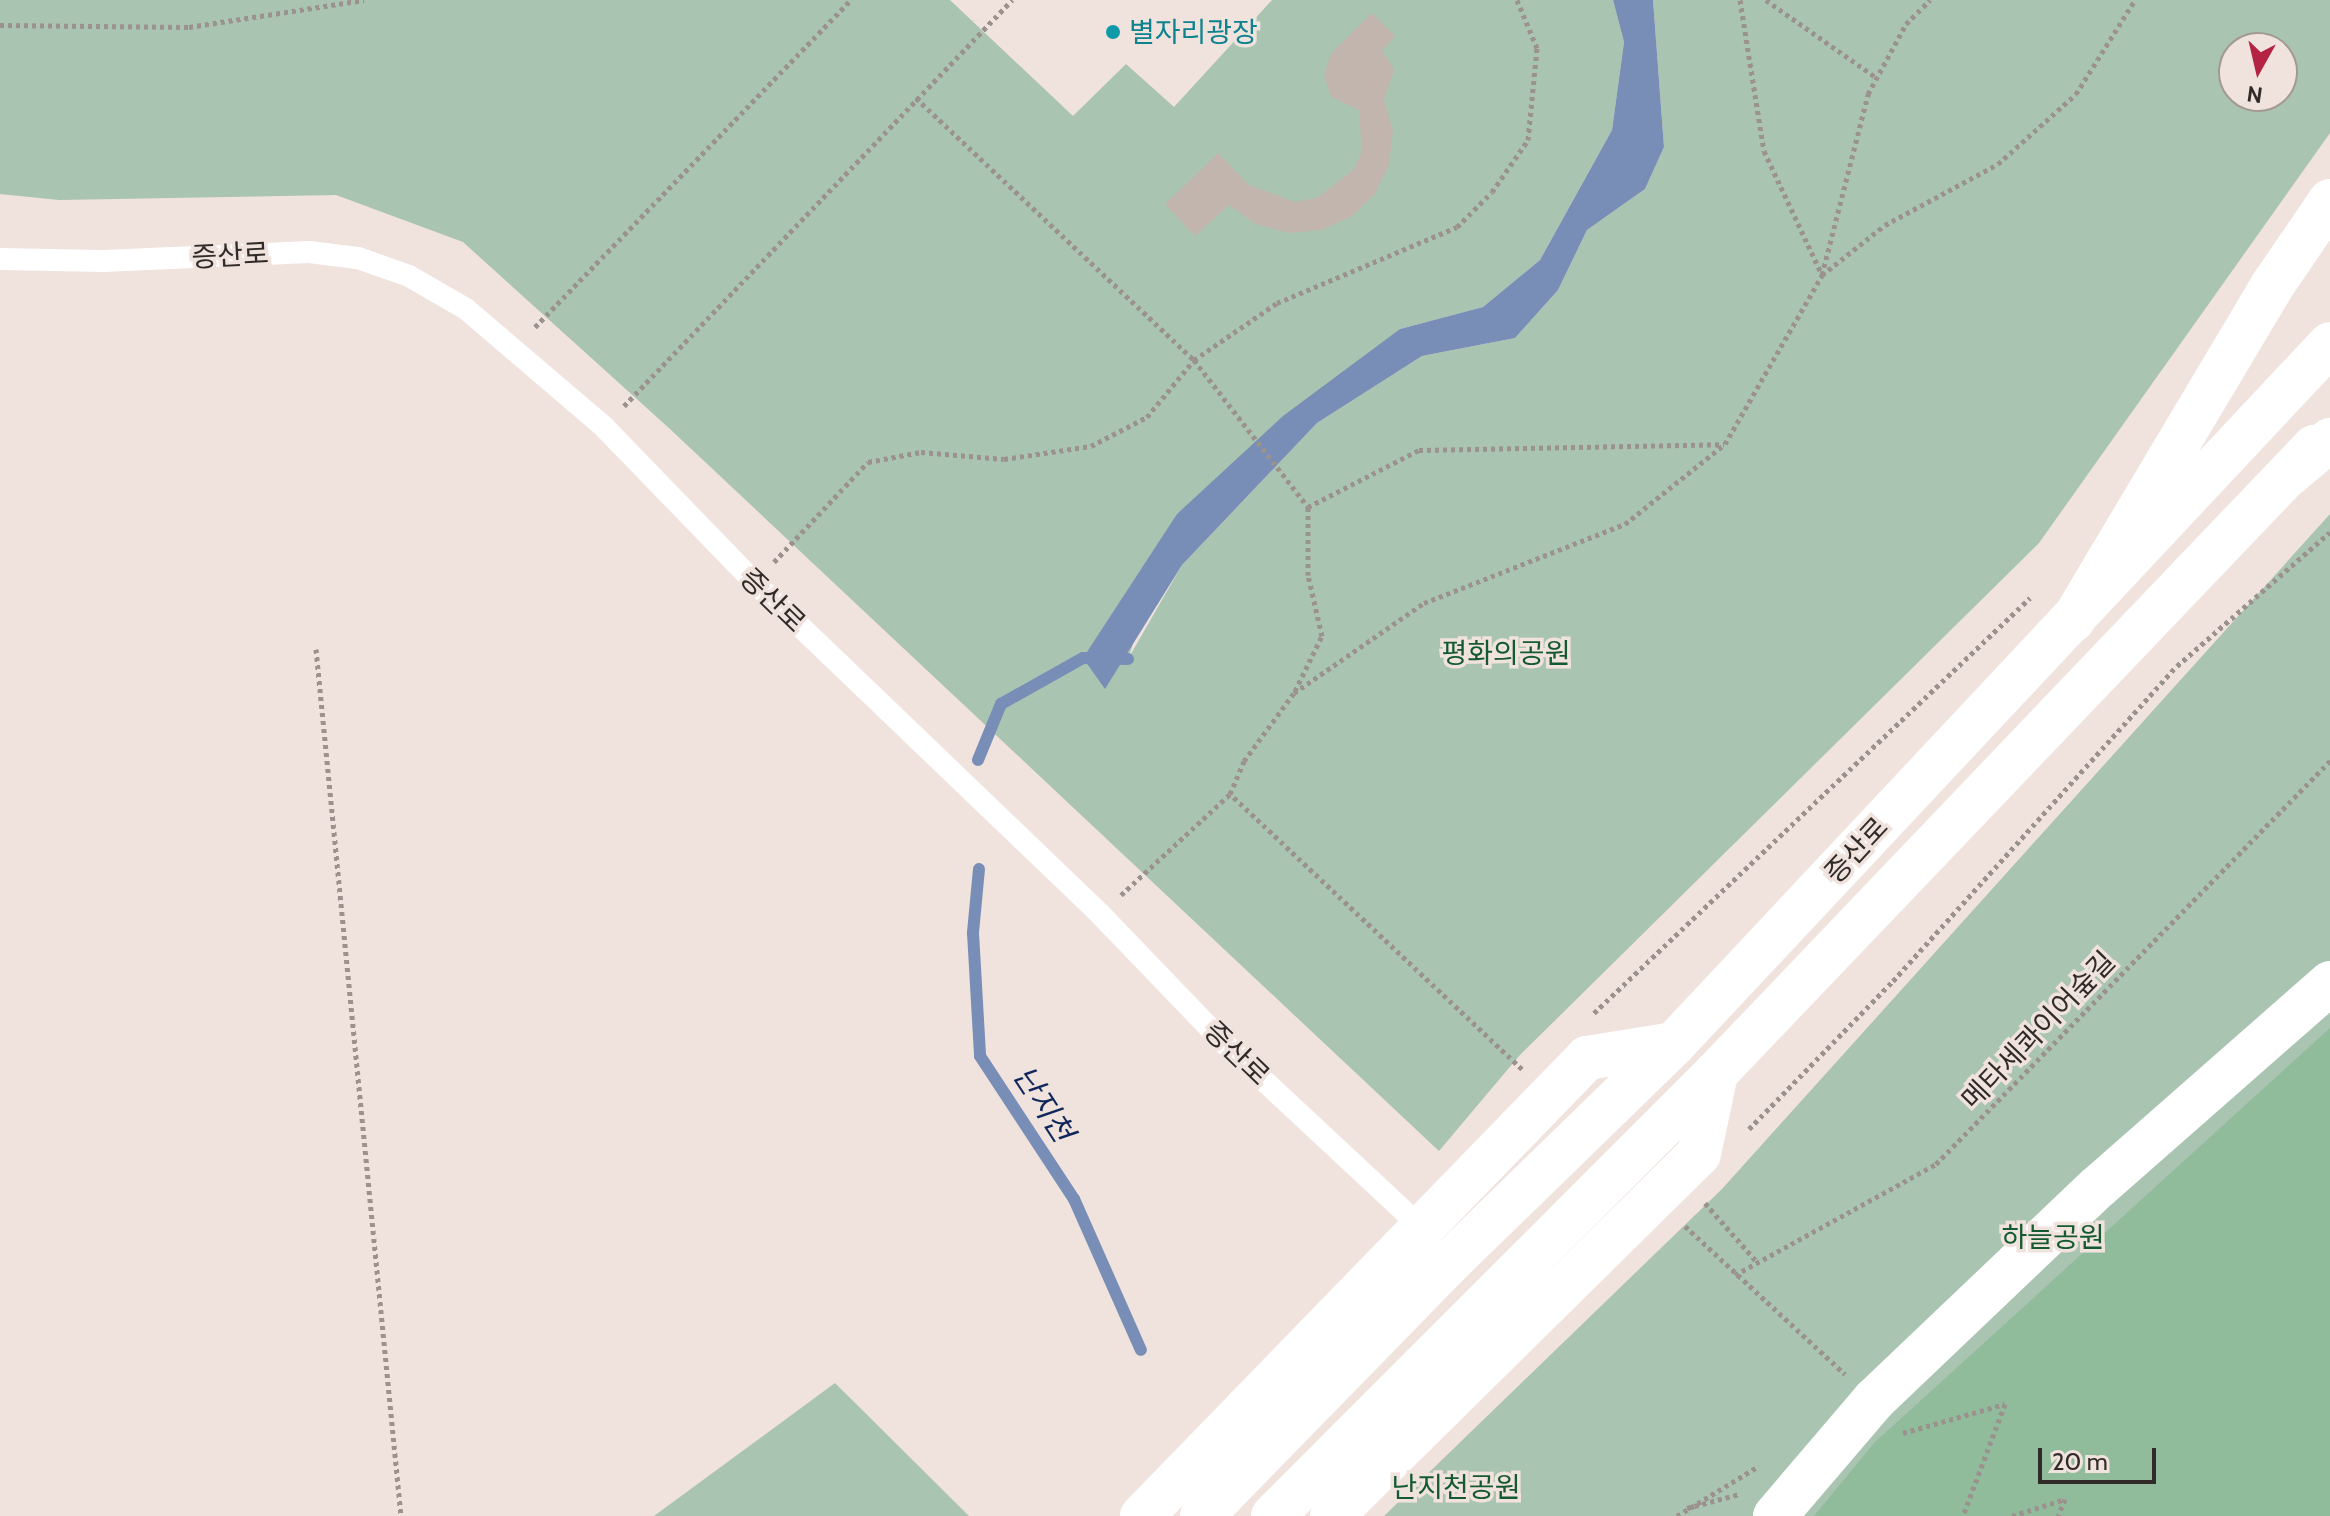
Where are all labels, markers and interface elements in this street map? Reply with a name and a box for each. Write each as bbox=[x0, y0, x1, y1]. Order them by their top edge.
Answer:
place label: 별자리광장 bbox=[1129, 15, 1258, 49]
marker: 별자리광장 bbox=[1104, 23, 1122, 41]
north arrow bbox=[2218, 32, 2298, 112]
text: N bbox=[2245, 80, 2264, 109]
street label: 증산로 bbox=[191, 236, 269, 274]
street label: 증산로 bbox=[734, 561, 812, 639]
park label: 평화의공원 bbox=[1442, 636, 1570, 670]
street label: 증산로 bbox=[1817, 810, 1895, 890]
street label: 메타세콰이어숲길 bbox=[1954, 944, 2122, 1116]
street label: 증산로 bbox=[1198, 1014, 1276, 1092]
water label: 난지천 bbox=[1005, 1059, 1081, 1149]
park label: 하늘공원 bbox=[2001, 1220, 2105, 1254]
scale bar bbox=[2042, 1432, 2160, 1482]
text: 20 m bbox=[2052, 1447, 2108, 1476]
park label: 난지천공원 bbox=[1392, 1470, 1520, 1504]

